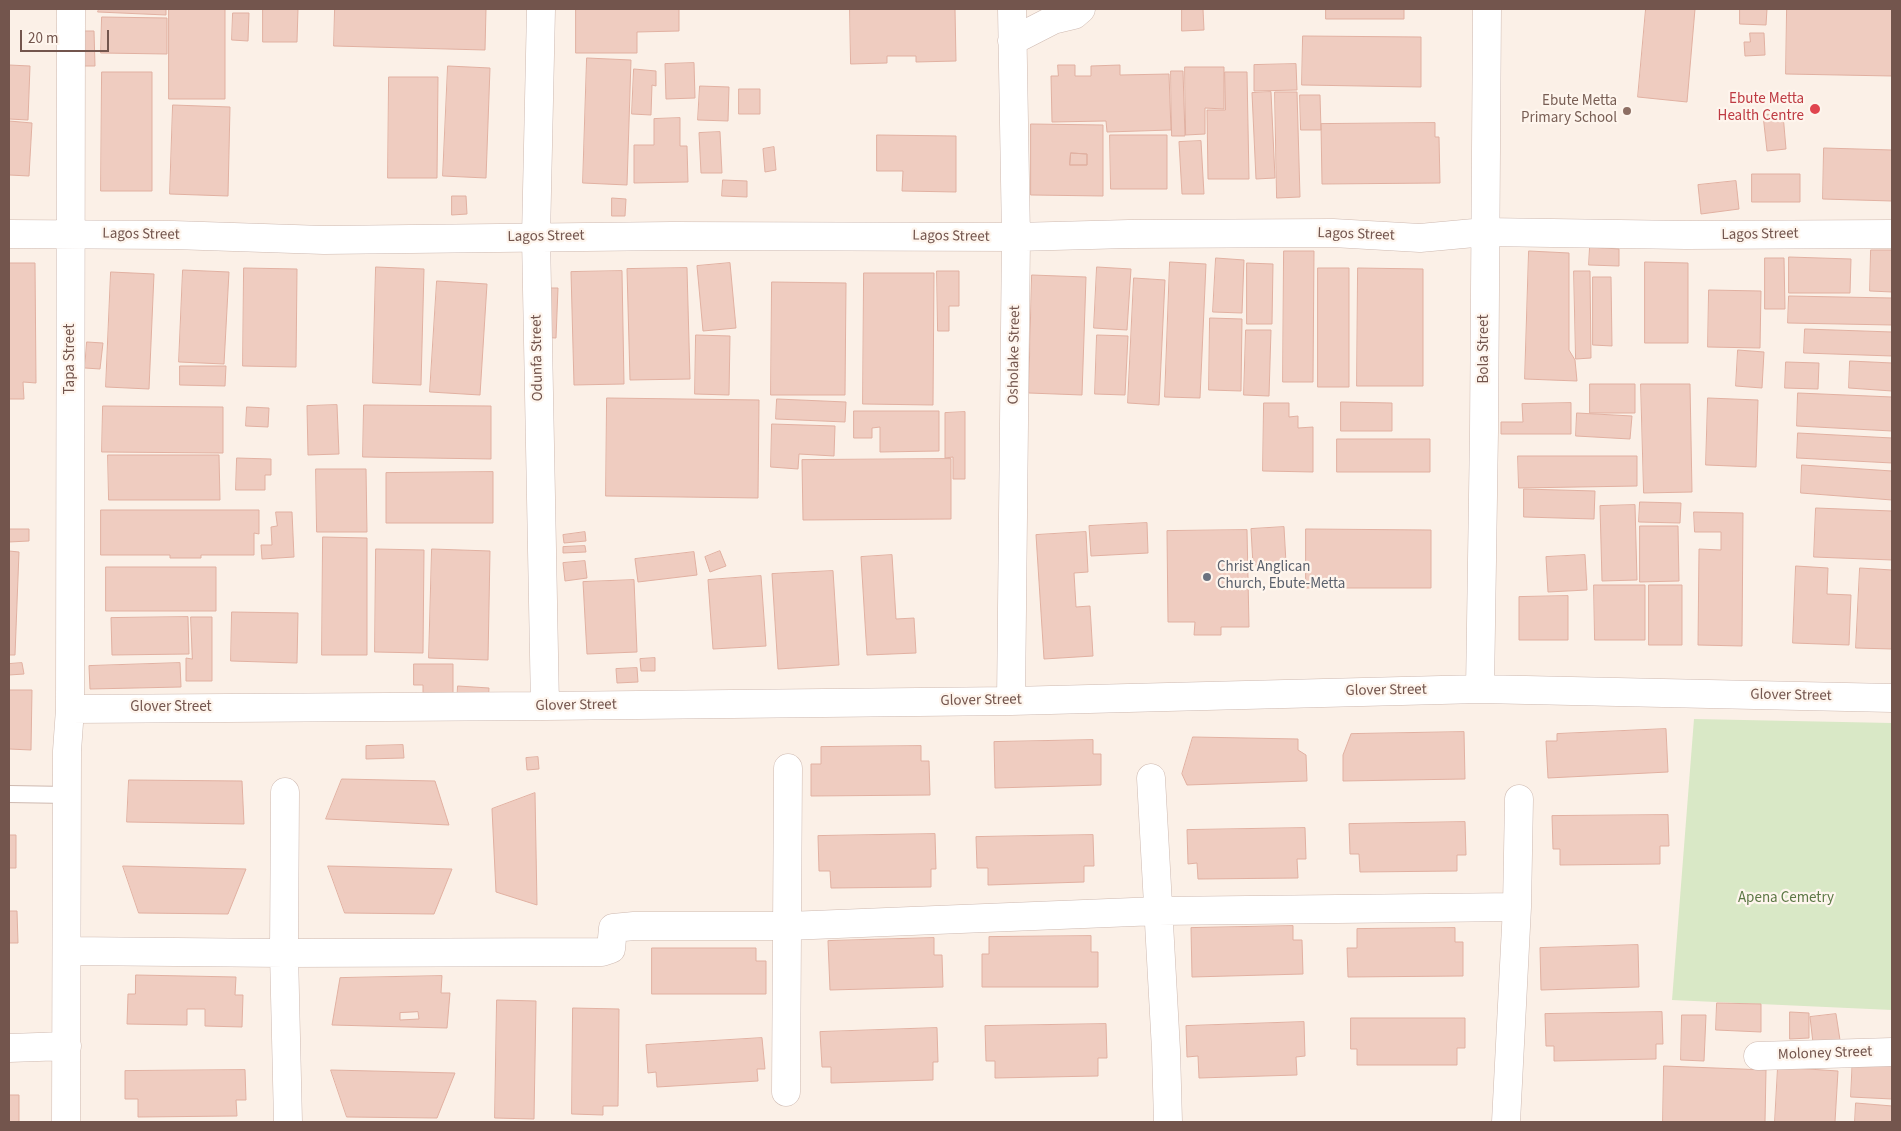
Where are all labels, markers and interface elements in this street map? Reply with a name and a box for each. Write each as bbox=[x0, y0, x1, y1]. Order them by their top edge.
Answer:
scale bar bbox=[22, 20, 111, 52]
text: 20 m bbox=[28, 28, 58, 49]
place label: Ebute Metta Health Centre bbox=[1718, 91, 1804, 126]
place label: Ebute Metta Primary School bbox=[1521, 93, 1617, 128]
marker: Ebute Metta Health Centre bbox=[1808, 102, 1822, 116]
marker: Ebute Metta Primary School bbox=[1621, 105, 1633, 117]
street label: Lagos Street bbox=[102, 225, 180, 245]
street label: Lagos Street bbox=[1317, 225, 1395, 245]
street label: Lagos Street bbox=[1721, 225, 1799, 245]
street label: Lagos Street bbox=[507, 227, 585, 247]
street label: Lagos Street bbox=[912, 227, 990, 247]
street label: Osholake Street bbox=[1005, 305, 1025, 405]
street label: Odunfa Street bbox=[528, 314, 548, 402]
street label: Bola Street bbox=[1476, 315, 1494, 383]
street label: Tapa Street bbox=[62, 324, 80, 394]
place label: Christ Anglican Church, Ebute-Metta bbox=[1217, 559, 1345, 594]
marker: Christ Anglican Church, Ebute-Metta bbox=[1201, 571, 1213, 583]
street label: Glover Street bbox=[1345, 681, 1427, 701]
street label: Glover Street bbox=[1750, 686, 1832, 706]
street label: Glover Street bbox=[940, 691, 1022, 711]
street label: Glover Street bbox=[535, 696, 617, 716]
street label: Glover Street bbox=[130, 699, 212, 717]
park label: Apena Cemetry bbox=[1738, 890, 1834, 908]
street label: Moloney Street bbox=[1778, 1043, 1872, 1065]

